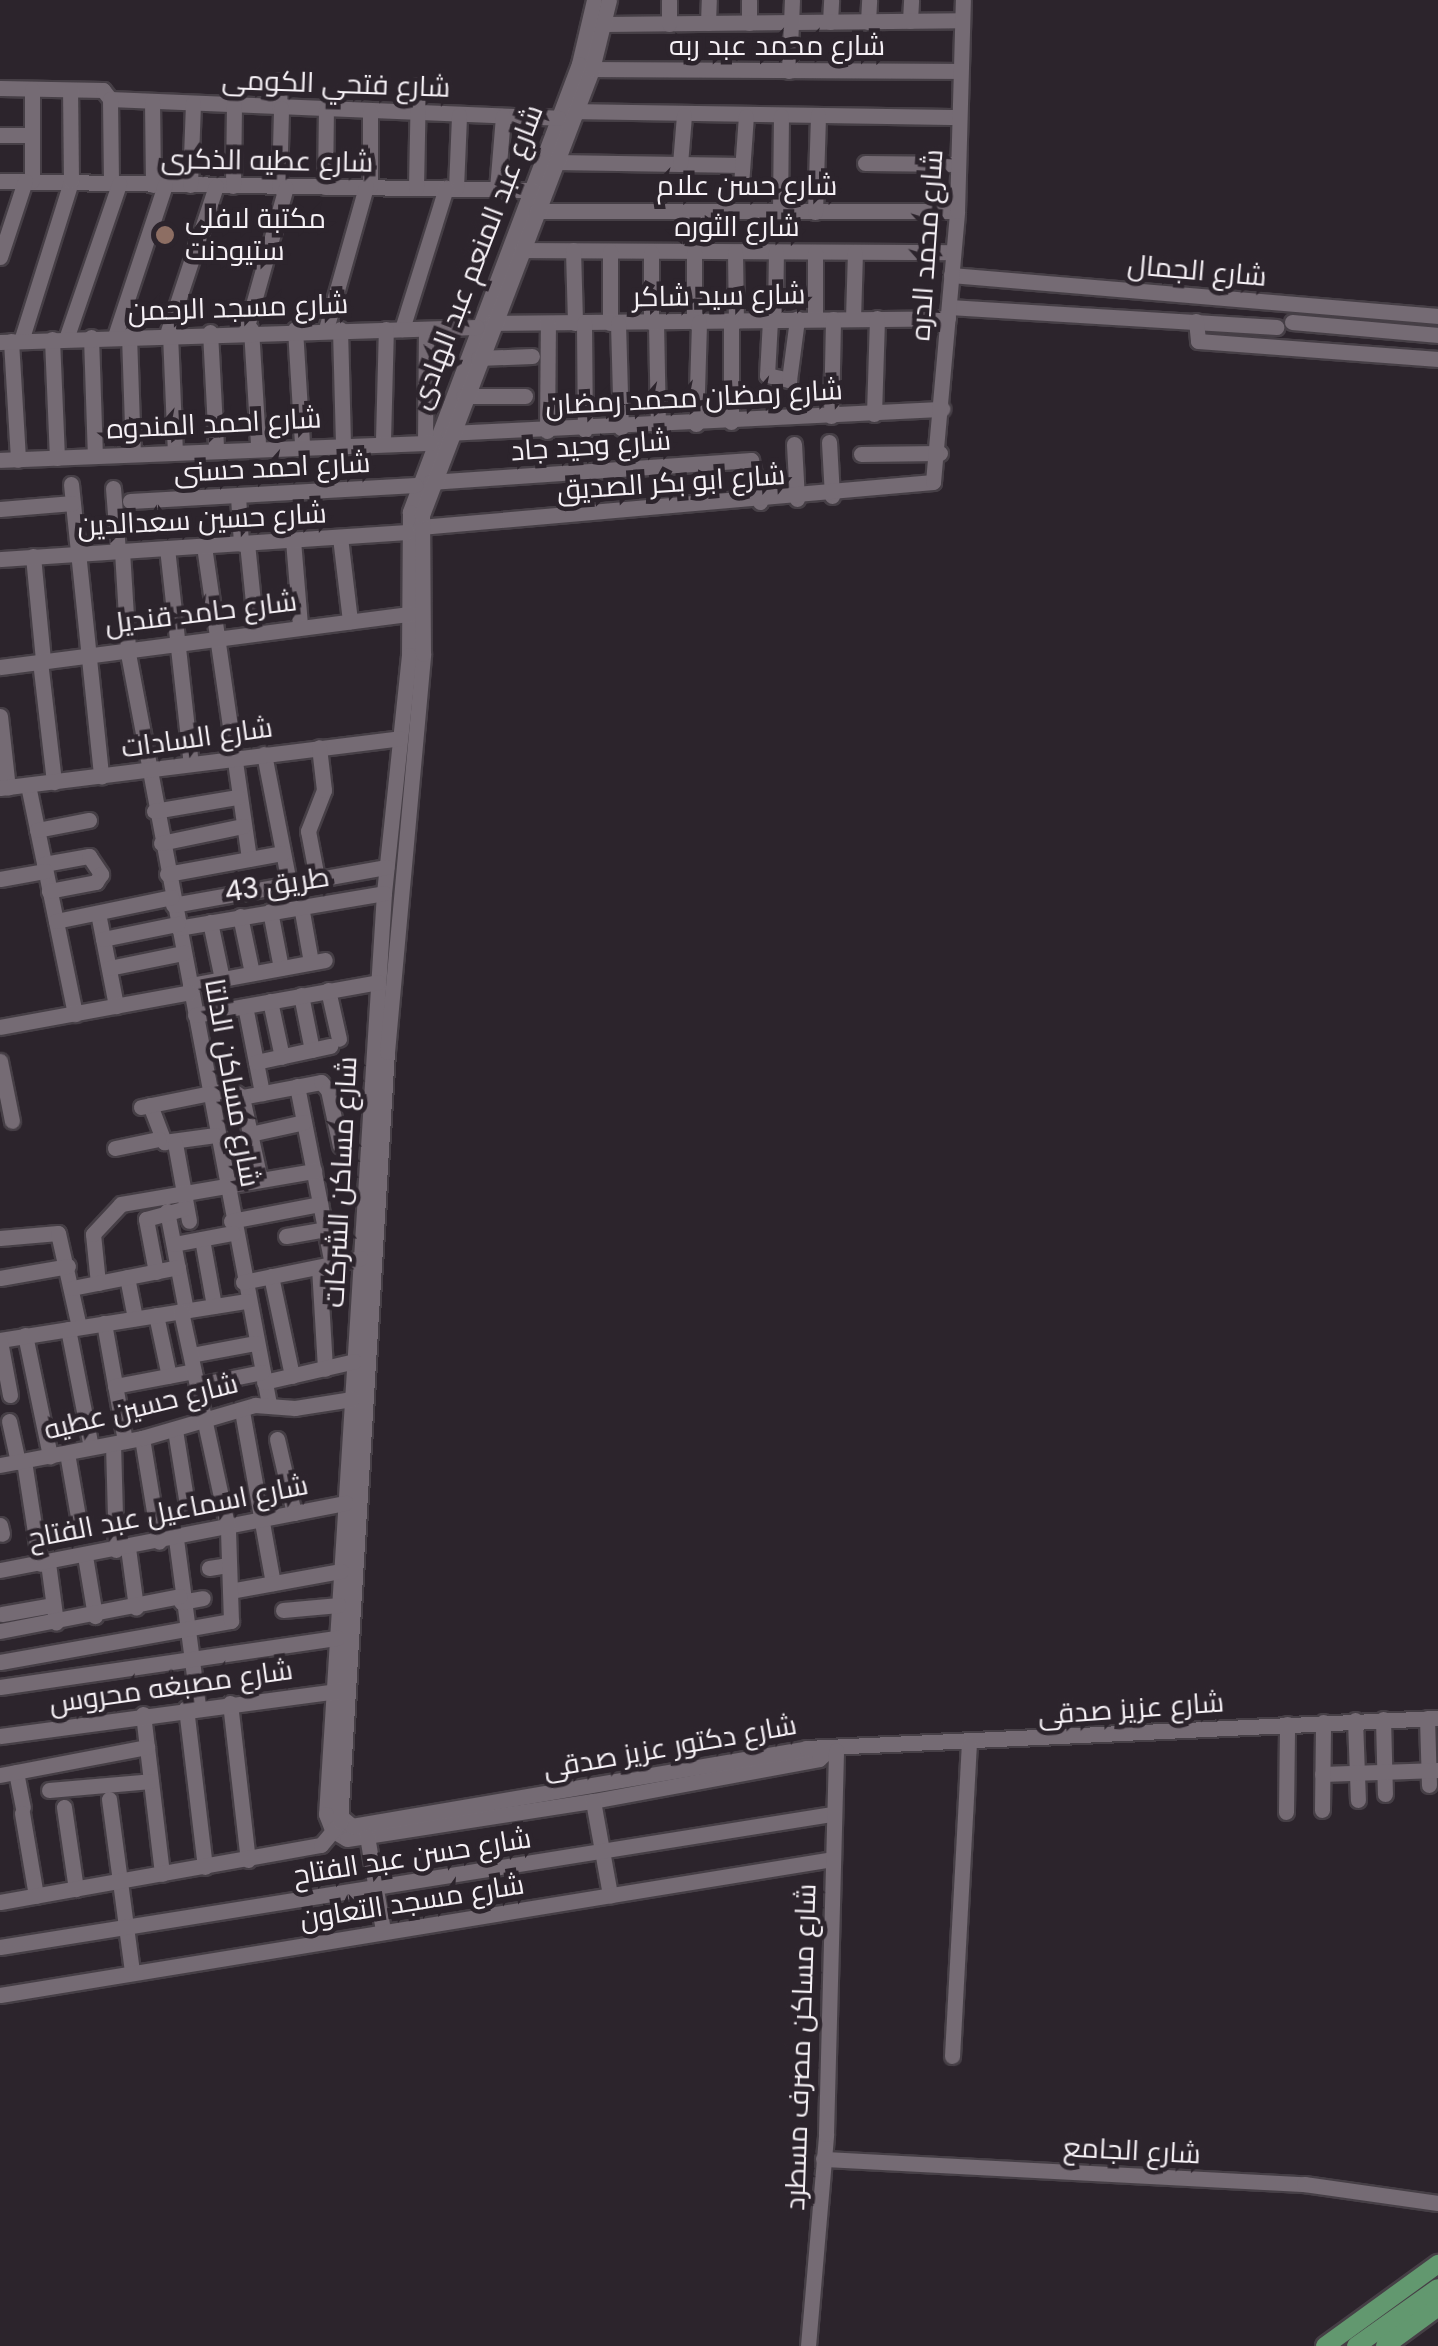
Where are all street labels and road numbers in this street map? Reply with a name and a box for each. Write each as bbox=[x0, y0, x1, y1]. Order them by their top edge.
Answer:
street label: شارع محمد عبد ربه bbox=[669, 29, 885, 63]
street label: شارع فتحي الكومى bbox=[221, 63, 451, 105]
street label: شارع عبد المنعم عبد الهادى bbox=[403, 100, 551, 414]
street label: شارع عطيه الذكرى bbox=[161, 142, 373, 180]
street label: شارع محمد الدره bbox=[904, 148, 950, 342]
street label: شارع حسن علام bbox=[657, 169, 837, 203]
street label: شارع الثوره bbox=[674, 210, 800, 244]
street label: شارع الجمال bbox=[1126, 248, 1268, 294]
street label: شارع سيد شاكر bbox=[632, 278, 806, 314]
street label: شارع مسجد الرحمن bbox=[127, 287, 349, 329]
street label: شارع رمضان محمد رمضان bbox=[544, 373, 844, 423]
street label: شارع احمد المندوه bbox=[106, 402, 322, 446]
street label: شارع وحيد جاد bbox=[510, 424, 672, 468]
street label: شارع احمد حسنى bbox=[173, 446, 371, 490]
street label: شارع ابو بكر الصديق bbox=[556, 458, 786, 508]
street label: شارع حسين سعدالدين bbox=[76, 497, 328, 543]
street label: شارع حامد قنديل bbox=[103, 585, 299, 641]
street label: شارع السادات bbox=[119, 711, 275, 765]
street label: طريق 43 bbox=[222, 860, 332, 910]
street label: شارع مساكن الدلتا bbox=[197, 976, 267, 1190]
street label: شارع مساكن الشركات bbox=[318, 1055, 364, 1309]
street label: شارع حسين عطيه bbox=[41, 1367, 241, 1447]
street label: شارع اسماعيل عبد الفتاح bbox=[25, 1468, 311, 1556]
street label: شارع مصبغه محروس bbox=[47, 1653, 295, 1721]
street label: شارع عزيز صدقى bbox=[1037, 1686, 1225, 1732]
street label: شارع دكتور عزيز صدقى bbox=[541, 1708, 799, 1786]
street label: شارع حسن عبد الفتاح bbox=[290, 1822, 534, 1892]
street label: شارع مسجد التعاون bbox=[297, 1868, 527, 1936]
street label: شارع مساكن مصرف مسطرد bbox=[779, 1883, 823, 2211]
street label: شارع الجامع bbox=[1062, 2131, 1202, 2171]

